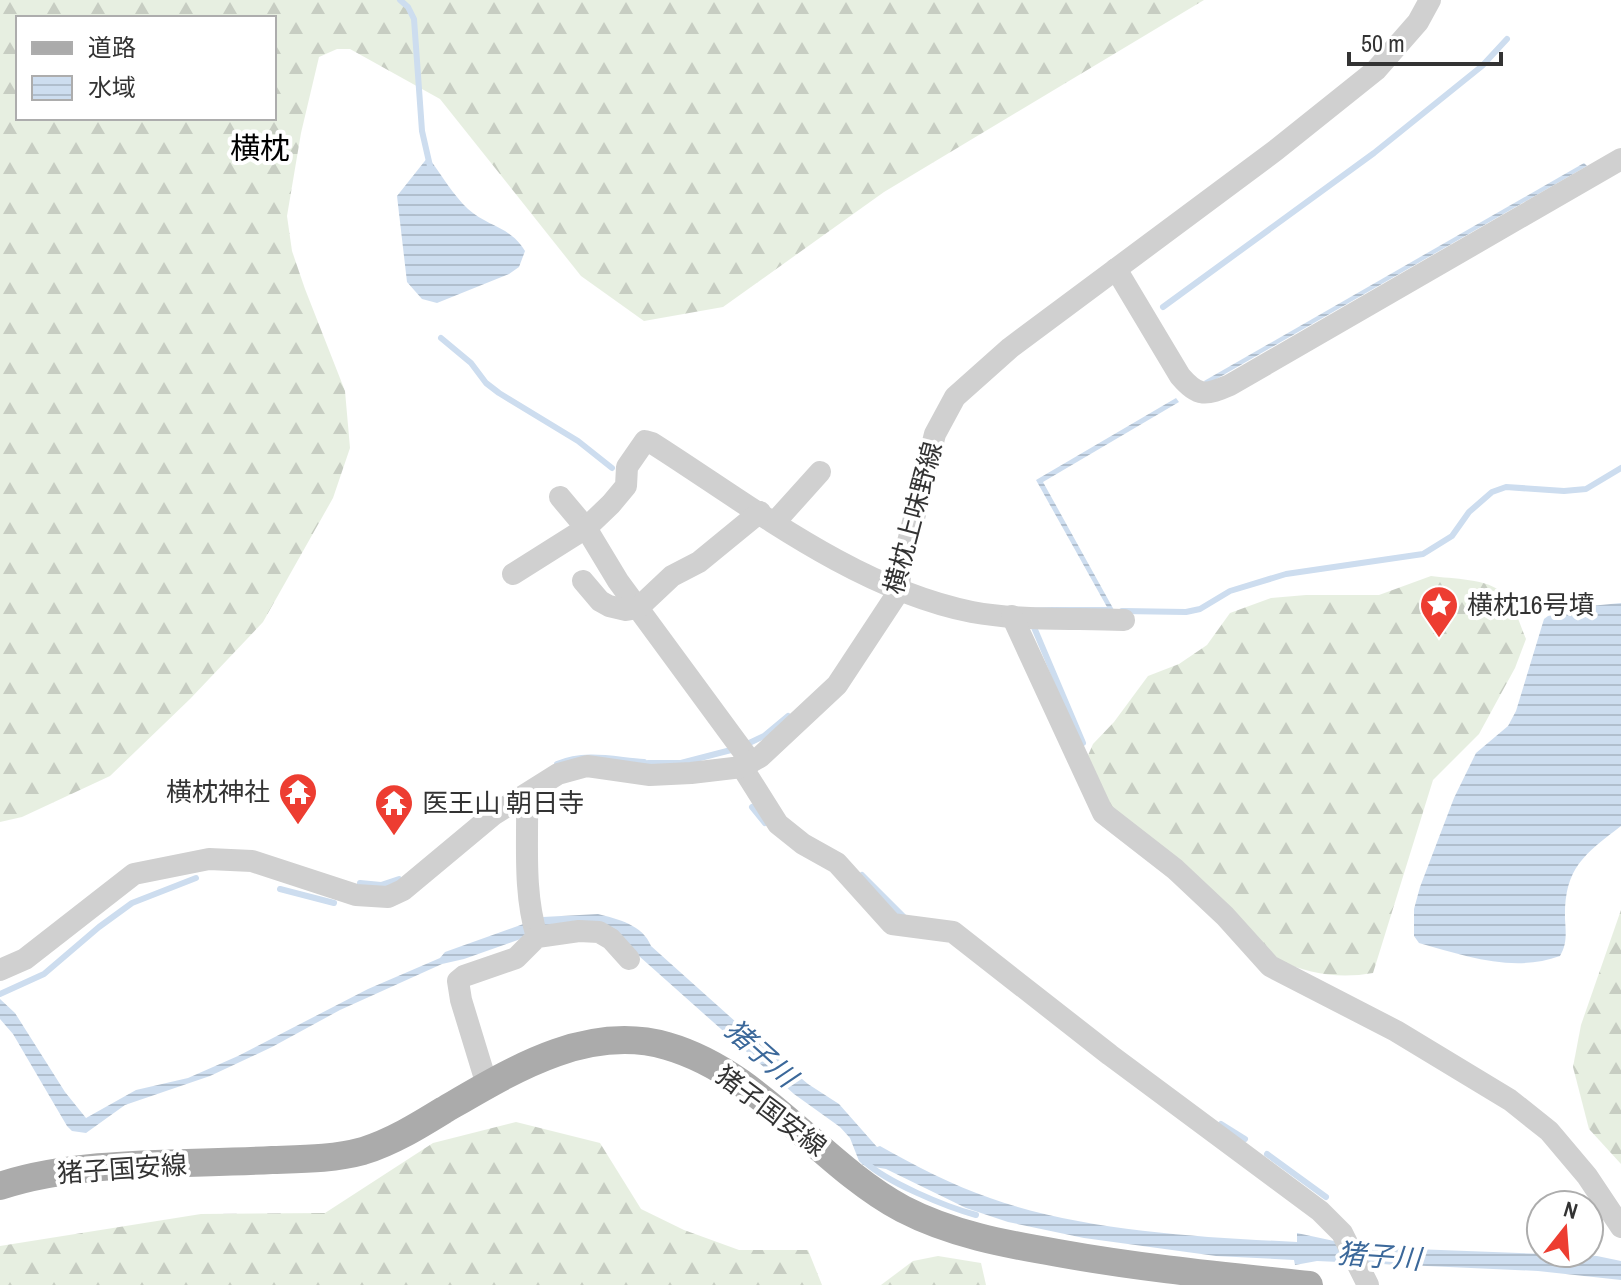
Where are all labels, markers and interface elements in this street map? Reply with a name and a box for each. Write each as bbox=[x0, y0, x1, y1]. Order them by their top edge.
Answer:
legend bbox=[16, 16, 276, 120]
scale bar bbox=[1349, 16, 1501, 66]
text: 50 m bbox=[1361, 27, 1405, 59]
text: 道路 bbox=[88, 31, 136, 63]
text: 水域 bbox=[88, 71, 136, 103]
district label: 横枕 bbox=[230, 128, 290, 168]
street label: 横枕上味野線 bbox=[875, 438, 950, 598]
place icon: 横枕16号墳 bbox=[1418, 584, 1460, 639]
place label: 横枕16号墳 bbox=[1467, 587, 1595, 622]
temple icon: 横枕神社 bbox=[277, 771, 319, 826]
place label: 横枕神社 bbox=[166, 774, 270, 809]
temple icon: 医王山 朝日寺 bbox=[373, 782, 415, 837]
place label: 医王山 朝日寺 bbox=[422, 785, 584, 820]
water label: 猪子川 bbox=[717, 1011, 807, 1097]
street label: 猪子国安線 bbox=[709, 1058, 834, 1164]
street label: 猪子国安線 bbox=[56, 1147, 188, 1190]
north arrow bbox=[1525, 1189, 1605, 1269]
text: N bbox=[1560, 1194, 1581, 1226]
water label: 猪子川 bbox=[1336, 1234, 1425, 1278]

